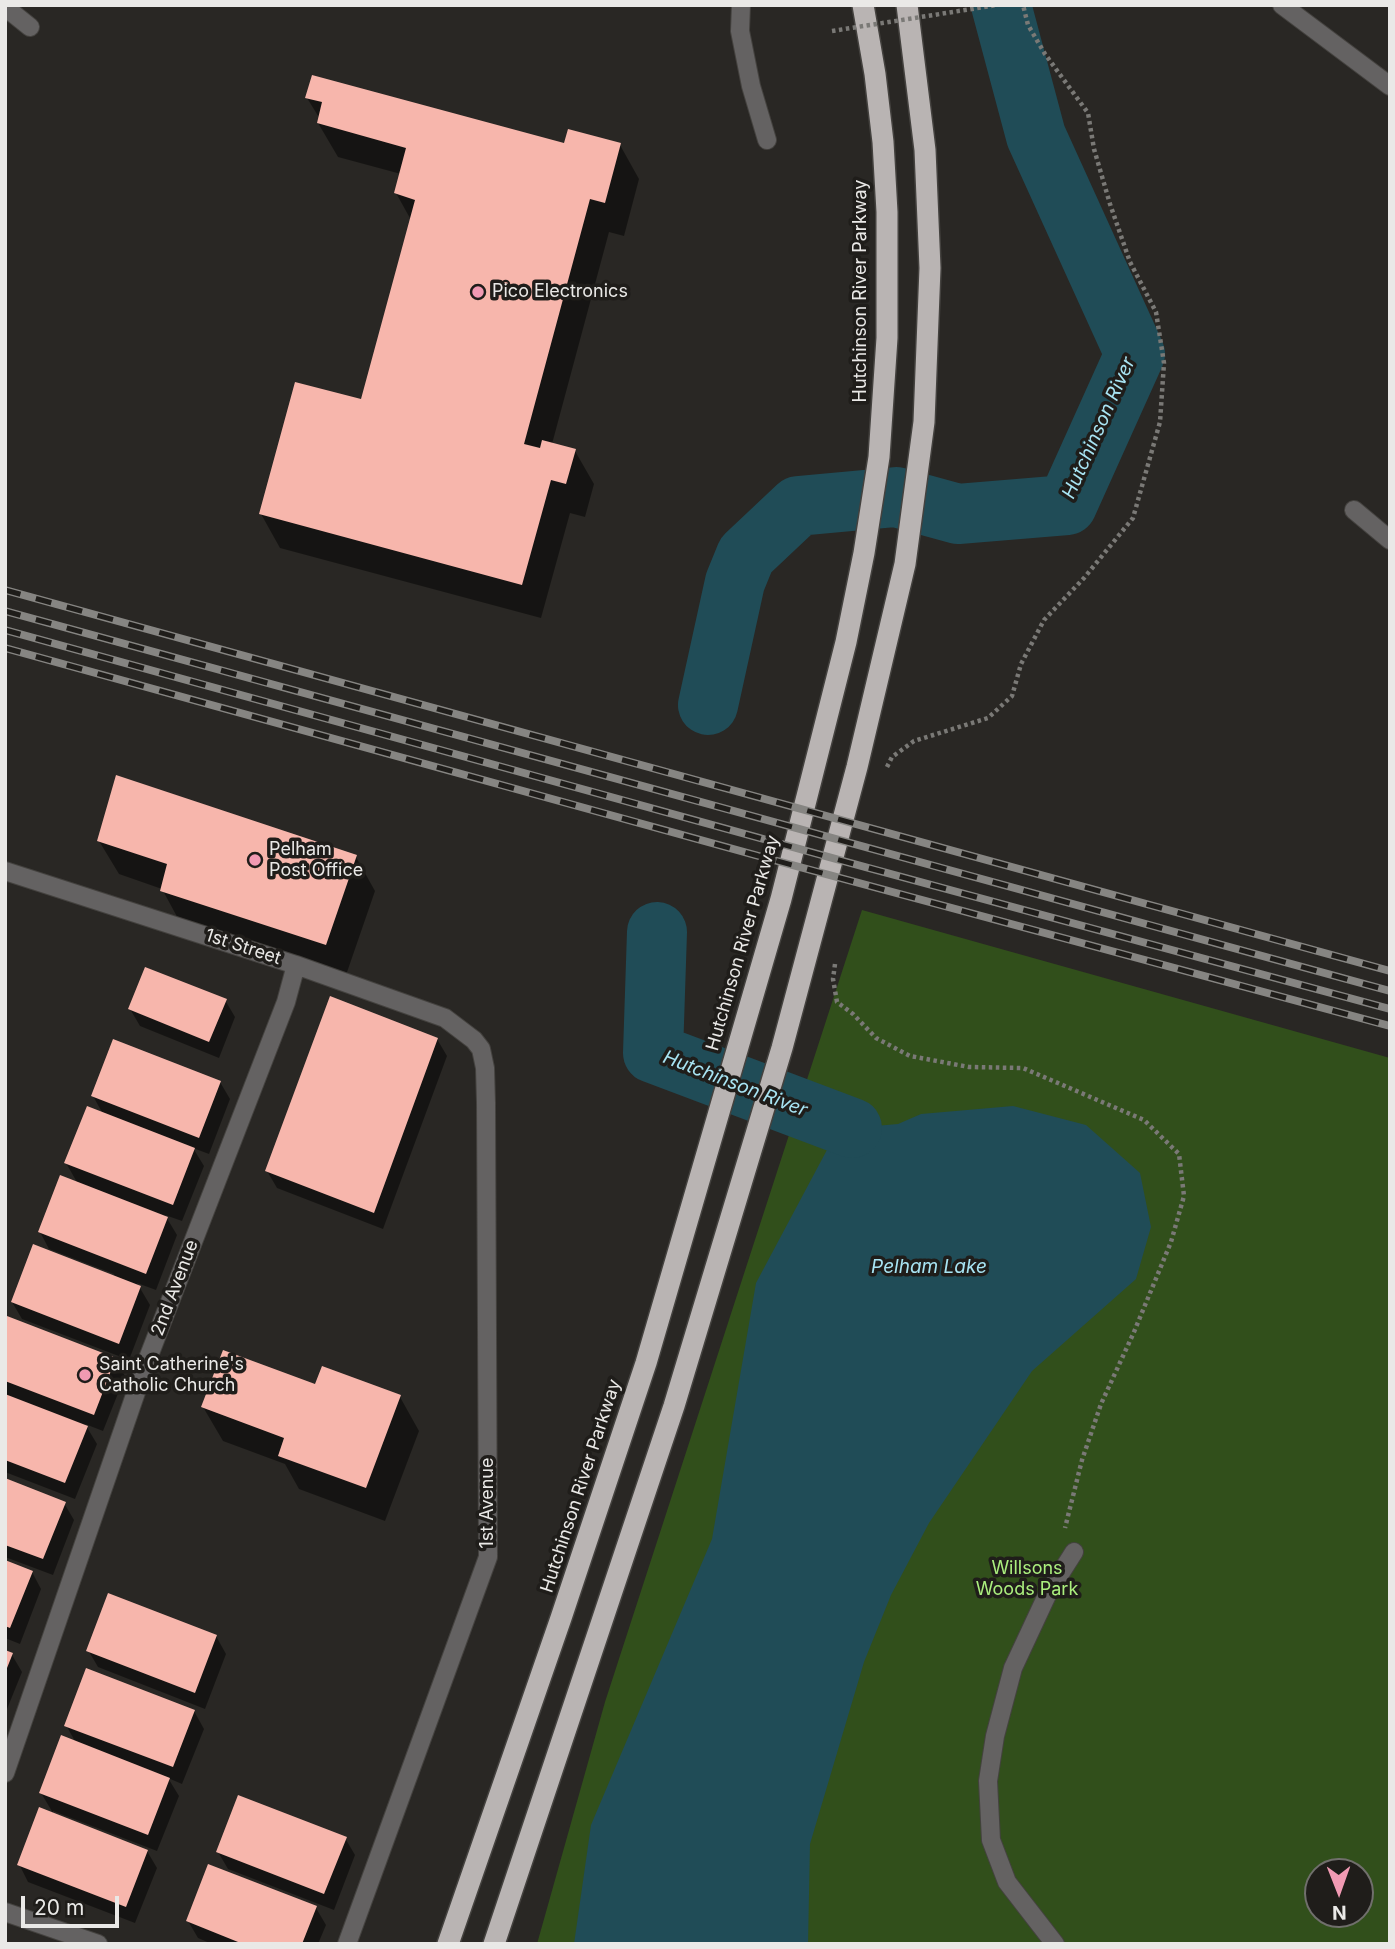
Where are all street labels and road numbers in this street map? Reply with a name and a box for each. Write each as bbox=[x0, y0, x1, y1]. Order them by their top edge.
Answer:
street label: Hutchinson River Parkway bbox=[850, 180, 872, 402]
street label: Hutchinson River Parkway bbox=[702, 833, 784, 1053]
street label: 1st Street bbox=[202, 925, 284, 969]
street label: 2nd Avenue bbox=[147, 1237, 203, 1339]
street label: Hutchinson River Parkway bbox=[536, 1377, 626, 1595]
street label: 1st Avenue bbox=[477, 1457, 499, 1549]

